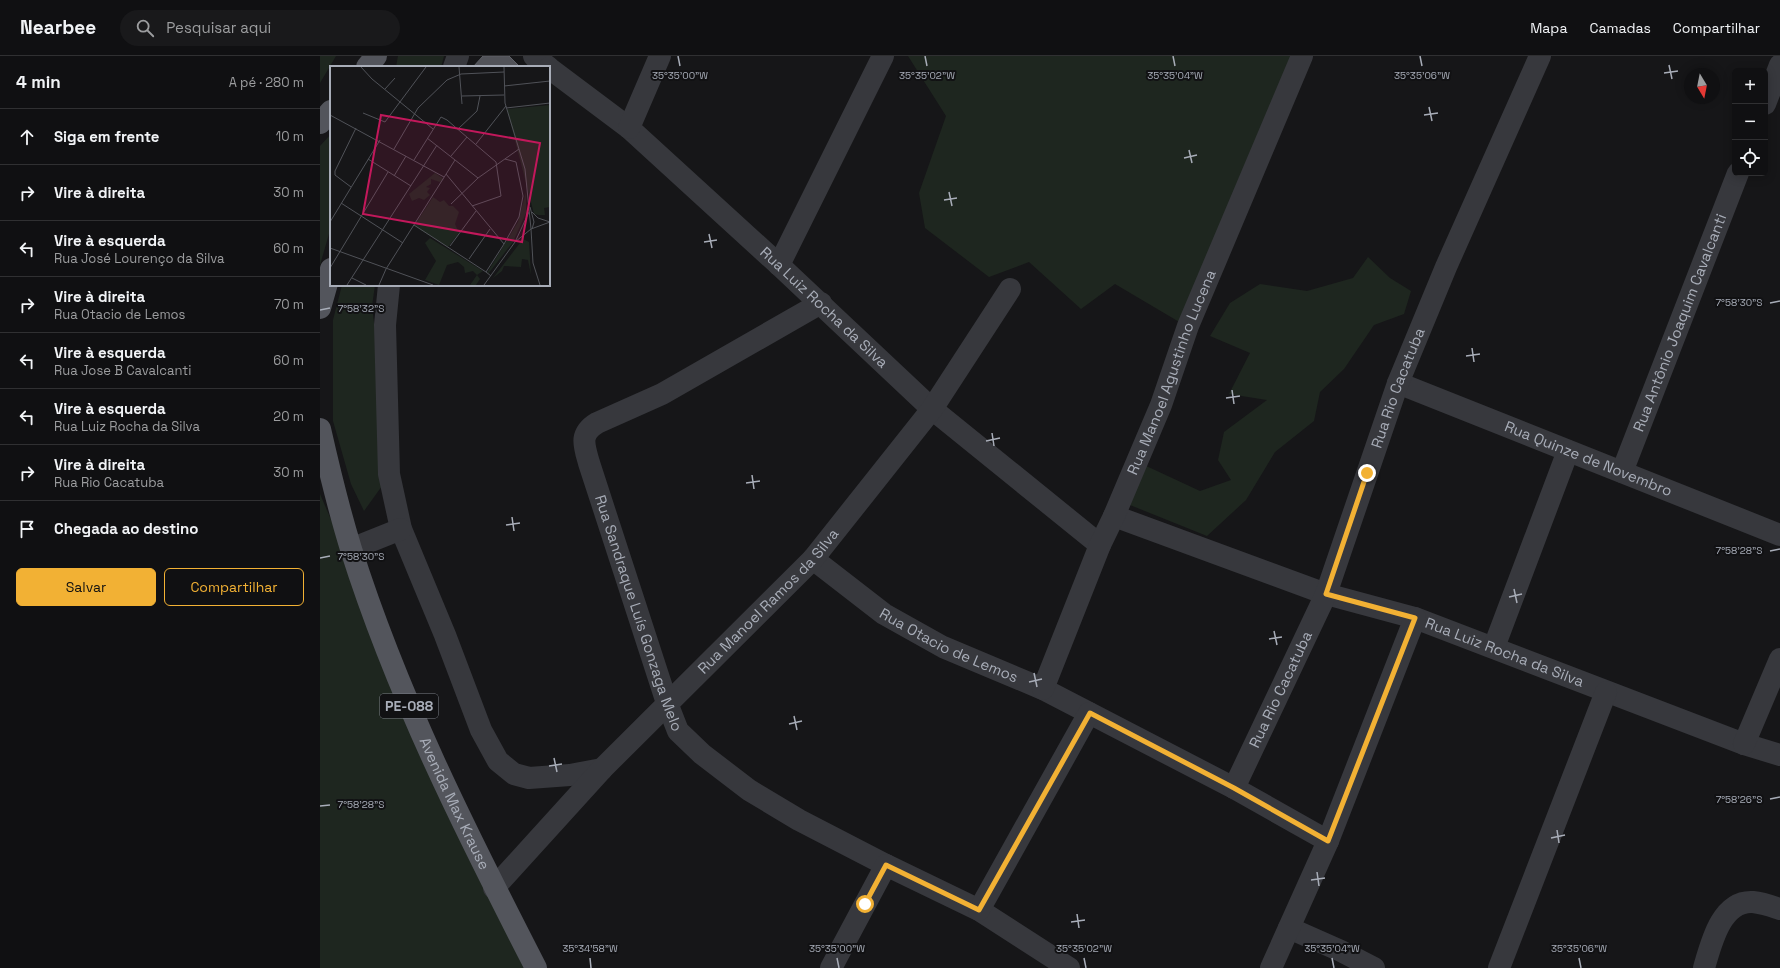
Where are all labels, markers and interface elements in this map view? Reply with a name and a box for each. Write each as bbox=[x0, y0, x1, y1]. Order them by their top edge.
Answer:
search box bbox=[120, 10, 400, 46]
text: Nearbee bbox=[20, 15, 96, 40]
icon: search bbox=[134, 17, 156, 39]
text: Pesquisar aqui bbox=[166, 18, 271, 37]
text: Mapa bbox=[1530, 19, 1567, 37]
text: Camadas bbox=[1589, 19, 1651, 37]
text: Compartilhar bbox=[1673, 19, 1760, 37]
inset map bbox=[330, 66, 550, 286]
north arrow bbox=[1684, 68, 1720, 104]
map controls bbox=[1732, 68, 1768, 176]
button: + bbox=[1732, 68, 1768, 104]
text: 35°35'00"W bbox=[652, 69, 708, 82]
text: 35°35'02"W bbox=[899, 69, 955, 82]
text: 35°35'04"W bbox=[1147, 69, 1203, 82]
text: 35°35'06"W bbox=[1394, 69, 1450, 82]
text: 4 min bbox=[16, 71, 61, 93]
text: A pé · 280 m bbox=[229, 74, 304, 91]
button: − bbox=[1732, 104, 1768, 140]
icon: ahead bbox=[16, 126, 38, 148]
text: Siga em frente bbox=[54, 127, 160, 146]
text: 10 m bbox=[276, 128, 304, 145]
button: locate bbox=[1732, 140, 1768, 176]
icon: right bbox=[16, 182, 38, 204]
text: Vire à direita bbox=[54, 183, 145, 202]
text: 30 m bbox=[273, 184, 304, 201]
street label: Rua Antônio Joaquim Cavalcanti bbox=[1629, 211, 1730, 434]
text: Vire à esquerda bbox=[54, 231, 166, 250]
icon: left bbox=[16, 238, 38, 260]
text: 60 m bbox=[273, 240, 304, 257]
street label: Rua Luiz Rocha da Silva bbox=[756, 242, 893, 372]
text: Rua José Lourenço da Silva bbox=[54, 250, 225, 267]
street label: Rua Manoel Agustinho Lucena bbox=[1123, 266, 1220, 478]
text: Vire à direita bbox=[54, 287, 145, 306]
icon: right bbox=[16, 294, 38, 316]
text: 70 m bbox=[274, 296, 304, 313]
text: 7°58'30"S bbox=[1715, 296, 1763, 309]
text: 7°58'32"S bbox=[338, 302, 384, 315]
text: Rua Otacio de Lemos bbox=[54, 306, 185, 323]
street label: Rua Rio Cacatuba bbox=[1367, 324, 1429, 450]
text: Vire à esquerda bbox=[54, 343, 166, 362]
icon: left bbox=[16, 350, 38, 372]
text: 60 m bbox=[273, 352, 304, 369]
text: Rua Jose B Cavalcanti bbox=[54, 362, 191, 379]
text: Vire à esquerda bbox=[54, 399, 166, 418]
icon: left bbox=[16, 406, 38, 428]
text: 20 m bbox=[273, 408, 304, 425]
street label: Rua Quinze de Novembro bbox=[1502, 416, 1675, 500]
text: Rua Luiz Rocha da Silva bbox=[54, 418, 200, 435]
text: Vire à direita bbox=[54, 455, 145, 474]
icon: right bbox=[16, 462, 38, 484]
text: 30 m bbox=[273, 464, 304, 481]
route end bbox=[1358, 464, 1376, 482]
text: Rua Rio Cacatuba bbox=[54, 474, 164, 491]
street label: Rua Sandraque Luís Gonzaga Melo bbox=[591, 492, 687, 734]
icon: arrive bbox=[16, 518, 38, 540]
text: Chegada ao destino bbox=[54, 519, 198, 538]
street label: Rua Manoel Ramos da Silva bbox=[693, 524, 843, 677]
text: 7°58'28"S bbox=[1716, 544, 1762, 557]
text: 7°58'30"S bbox=[337, 550, 385, 563]
button: Salvar bbox=[16, 568, 156, 606]
button: Compartilhar bbox=[164, 568, 304, 606]
street label: Rua Otacio de Lemos bbox=[876, 603, 1021, 687]
street label: Rua Luiz Rocha da Silva bbox=[1423, 613, 1587, 691]
street label: Rua Rio Cacatuba bbox=[1244, 628, 1316, 751]
road number: PE-088 bbox=[380, 694, 438, 718]
street label: Avenida Max Krause bbox=[415, 734, 495, 873]
text: 7°58'26"S bbox=[1716, 793, 1762, 806]
text: 7°58'28"S bbox=[338, 798, 384, 811]
route start bbox=[856, 895, 874, 913]
text: 35°34'58"W bbox=[562, 942, 618, 955]
text: 35°35'00"W bbox=[809, 942, 865, 955]
text: 35°35'02"W bbox=[1056, 942, 1112, 955]
text: 35°35'04"W bbox=[1304, 942, 1360, 955]
text: 35°35'06"W bbox=[1551, 942, 1607, 955]

